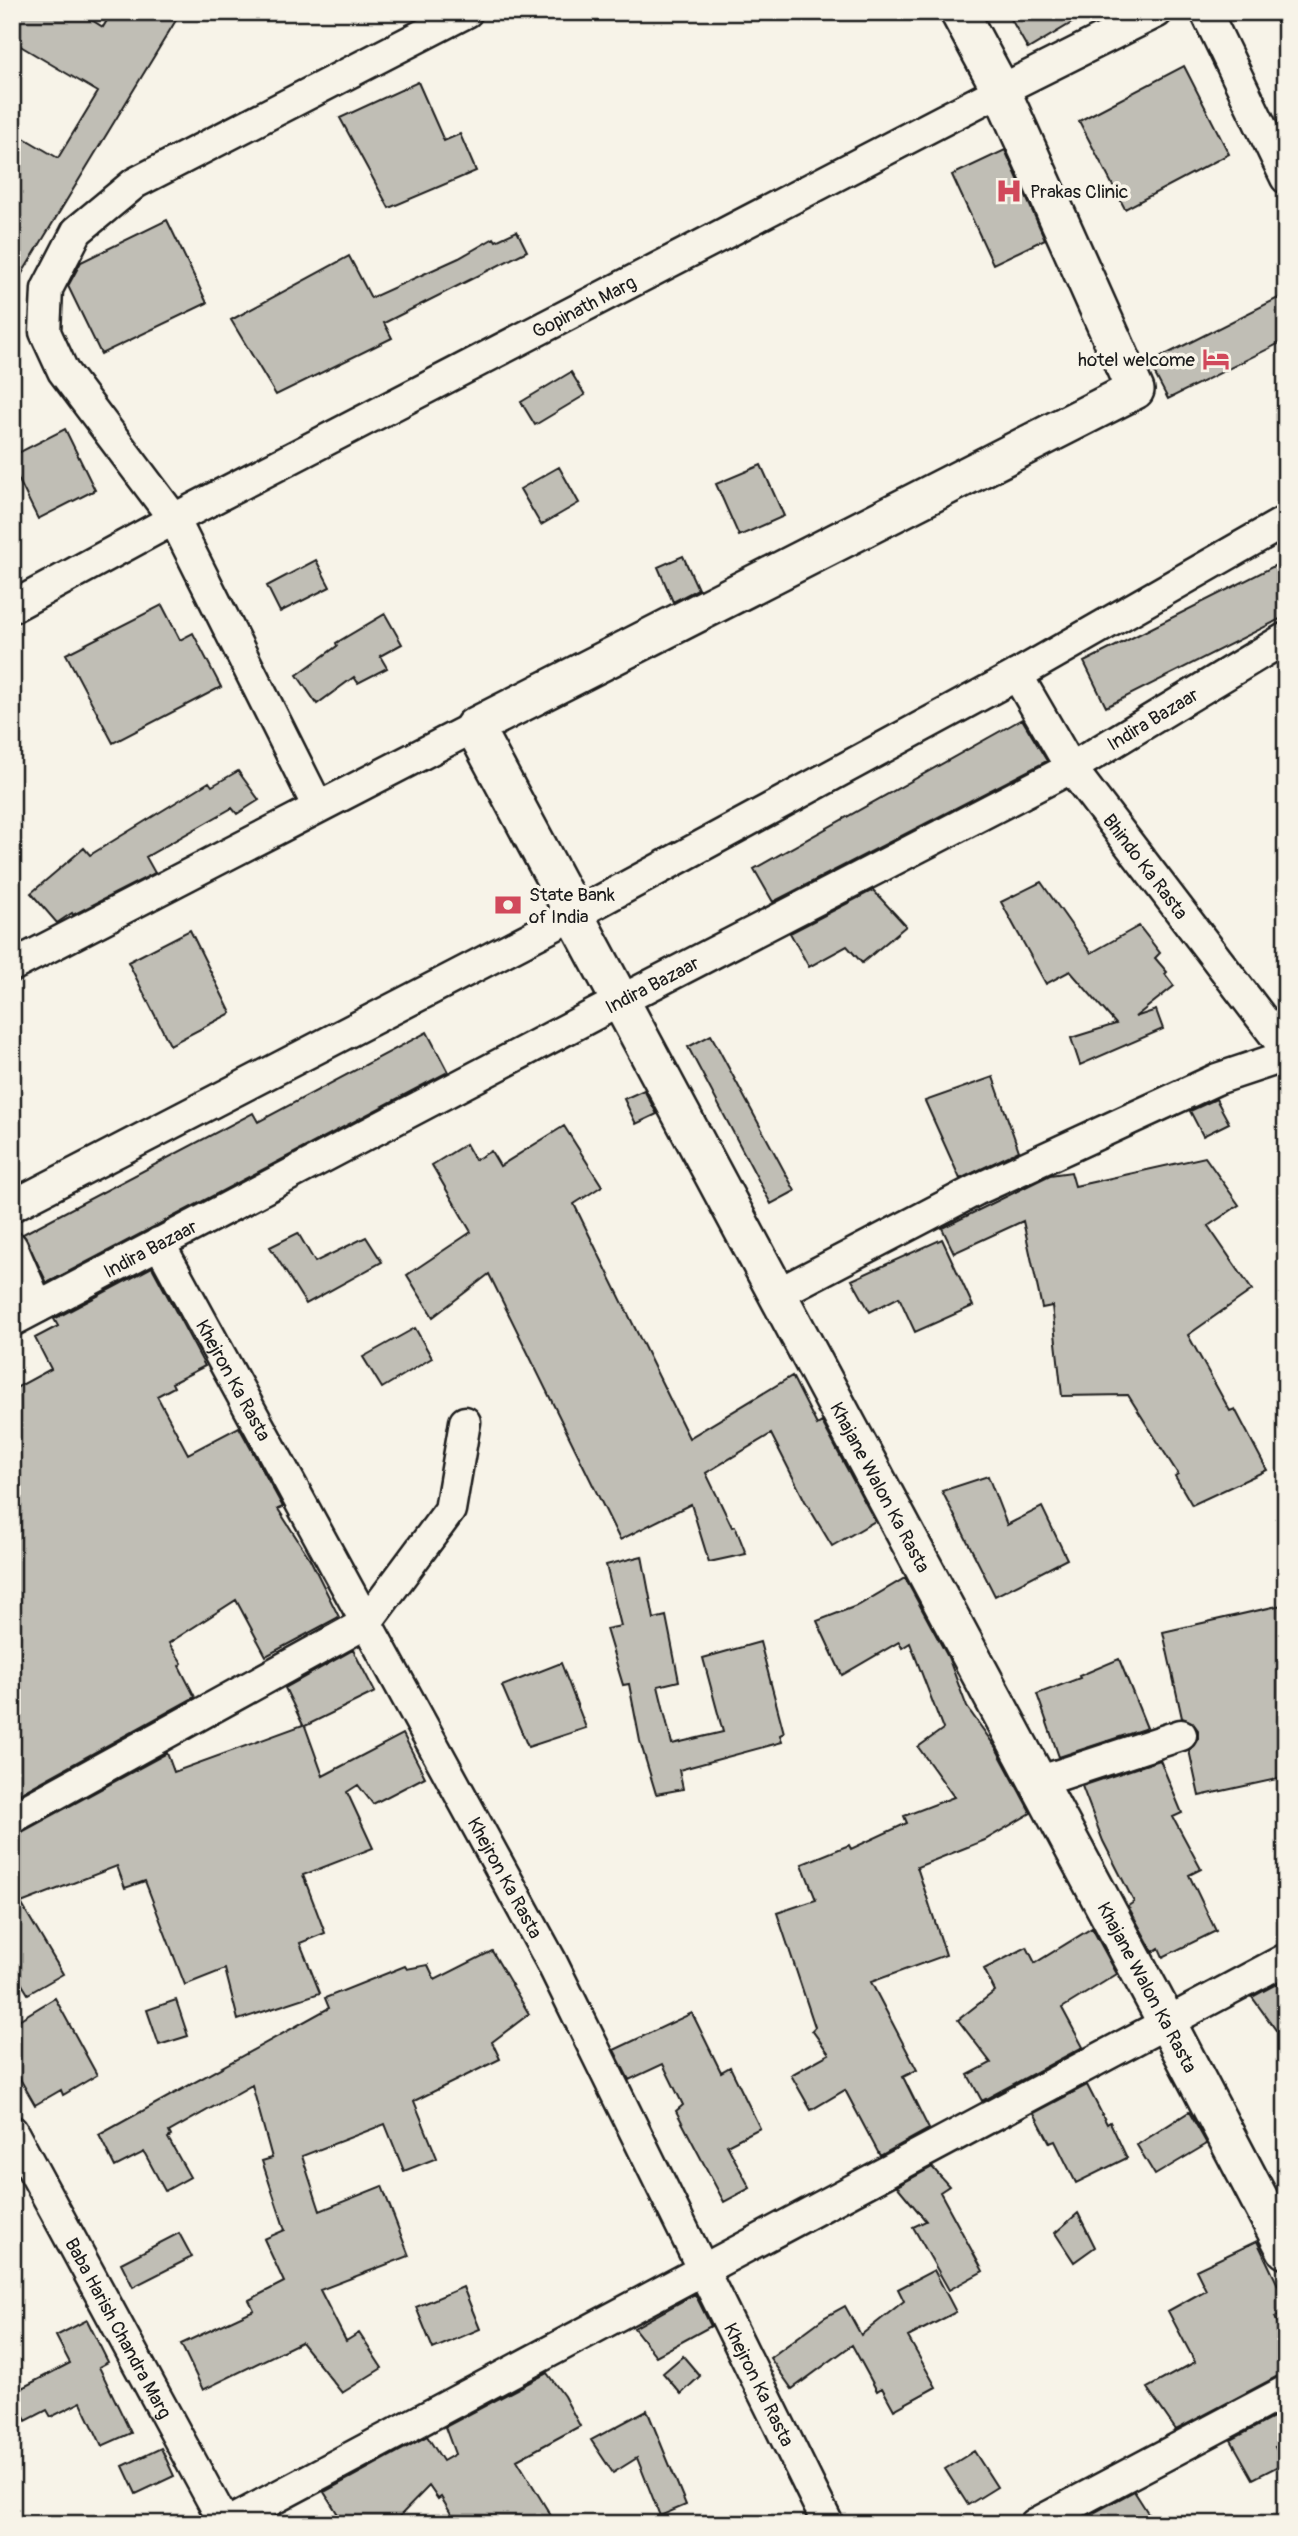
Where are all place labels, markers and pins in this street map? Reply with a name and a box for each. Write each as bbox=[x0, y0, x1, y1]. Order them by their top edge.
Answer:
hospital icon: Prakas Clinic bbox=[994, 176, 1024, 206]
place label: Prakas Clinic bbox=[1030, 180, 1129, 204]
hotel icon: hotel welcome bbox=[1201, 344, 1231, 374]
place label: hotel welcome bbox=[1078, 348, 1196, 372]
place label: State Bank of India bbox=[529, 883, 615, 929]
bank icon: State Bank of India bbox=[493, 890, 523, 920]

